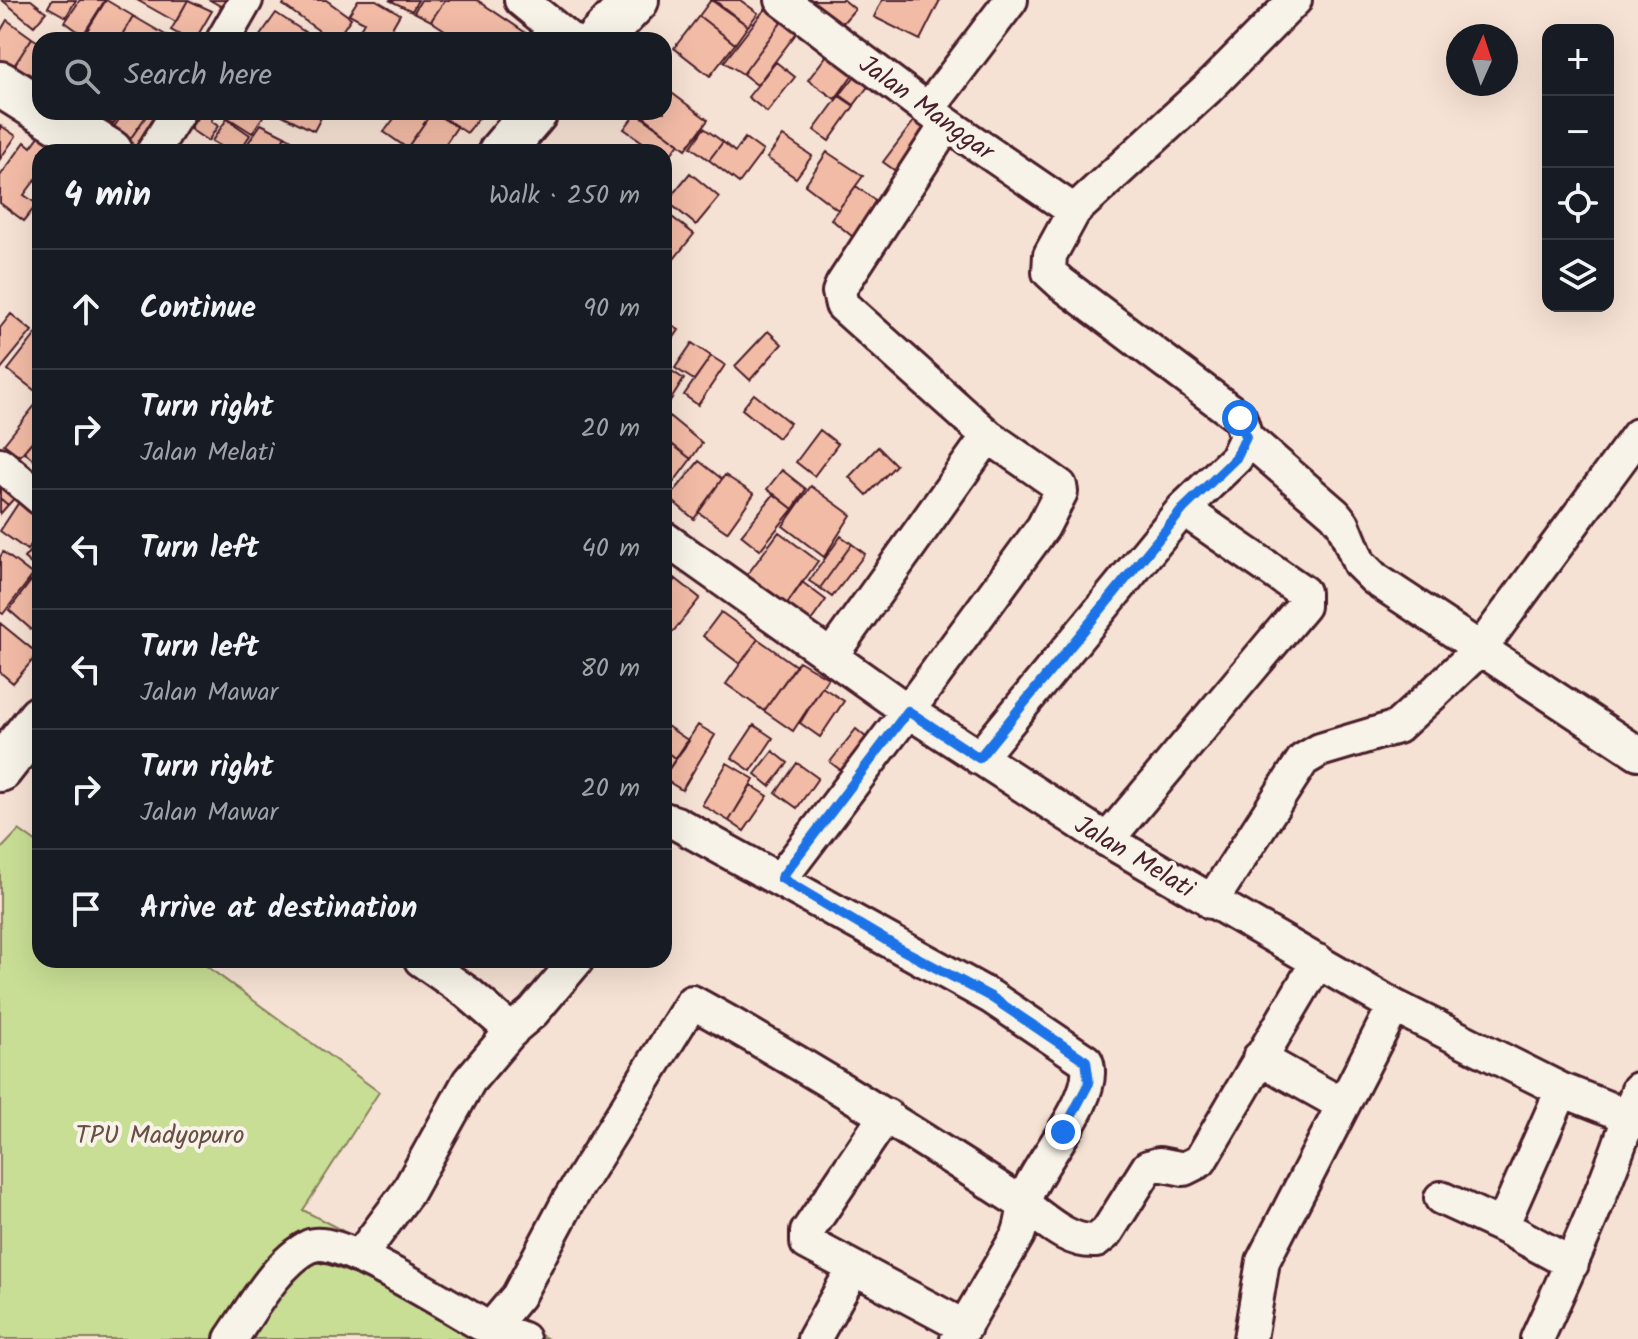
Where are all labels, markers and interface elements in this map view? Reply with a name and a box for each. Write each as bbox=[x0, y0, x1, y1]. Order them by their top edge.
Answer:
north arrow bbox=[1446, 24, 1518, 96]
map controls bbox=[1542, 24, 1614, 312]
button: + bbox=[1542, 24, 1614, 96]
search box bbox=[32, 32, 672, 120]
street label: Jalan Manggar bbox=[849, 45, 1004, 173]
text: Search here bbox=[124, 52, 272, 100]
icon: search bbox=[60, 54, 104, 98]
button: − bbox=[1542, 96, 1614, 168]
button: locate bbox=[1542, 168, 1614, 240]
text: 4 min bbox=[64, 169, 151, 223]
text: Walk · 250 m bbox=[489, 175, 640, 217]
button: layers bbox=[1542, 240, 1614, 312]
text: Continue bbox=[140, 285, 256, 333]
icon: ahead bbox=[64, 287, 108, 331]
text: 90 m bbox=[583, 288, 640, 330]
text: Turn right bbox=[140, 384, 273, 432]
route start bbox=[1222, 400, 1258, 436]
icon: right bbox=[64, 407, 108, 451]
text: 20 m bbox=[581, 408, 640, 450]
text: Jalan Melati bbox=[140, 432, 274, 474]
text: Turn left bbox=[140, 525, 259, 573]
icon: left bbox=[64, 527, 108, 571]
text: 40 m bbox=[582, 528, 640, 570]
text: Turn left bbox=[140, 624, 259, 672]
icon: left bbox=[64, 647, 108, 691]
text: 80 m bbox=[580, 648, 640, 690]
text: Jalan Mawar bbox=[140, 672, 278, 714]
text: Turn right bbox=[140, 744, 273, 792]
icon: right bbox=[64, 767, 108, 811]
text: 20 m bbox=[581, 768, 640, 810]
text: Jalan Mawar bbox=[140, 792, 278, 834]
street label: Jalan Melati bbox=[1066, 805, 1204, 911]
text: Arrive at destination bbox=[140, 885, 417, 933]
icon: arrive bbox=[64, 887, 108, 931]
route end bbox=[1045, 1114, 1081, 1150]
park label: TPU Madyopuro bbox=[76, 1115, 244, 1157]

